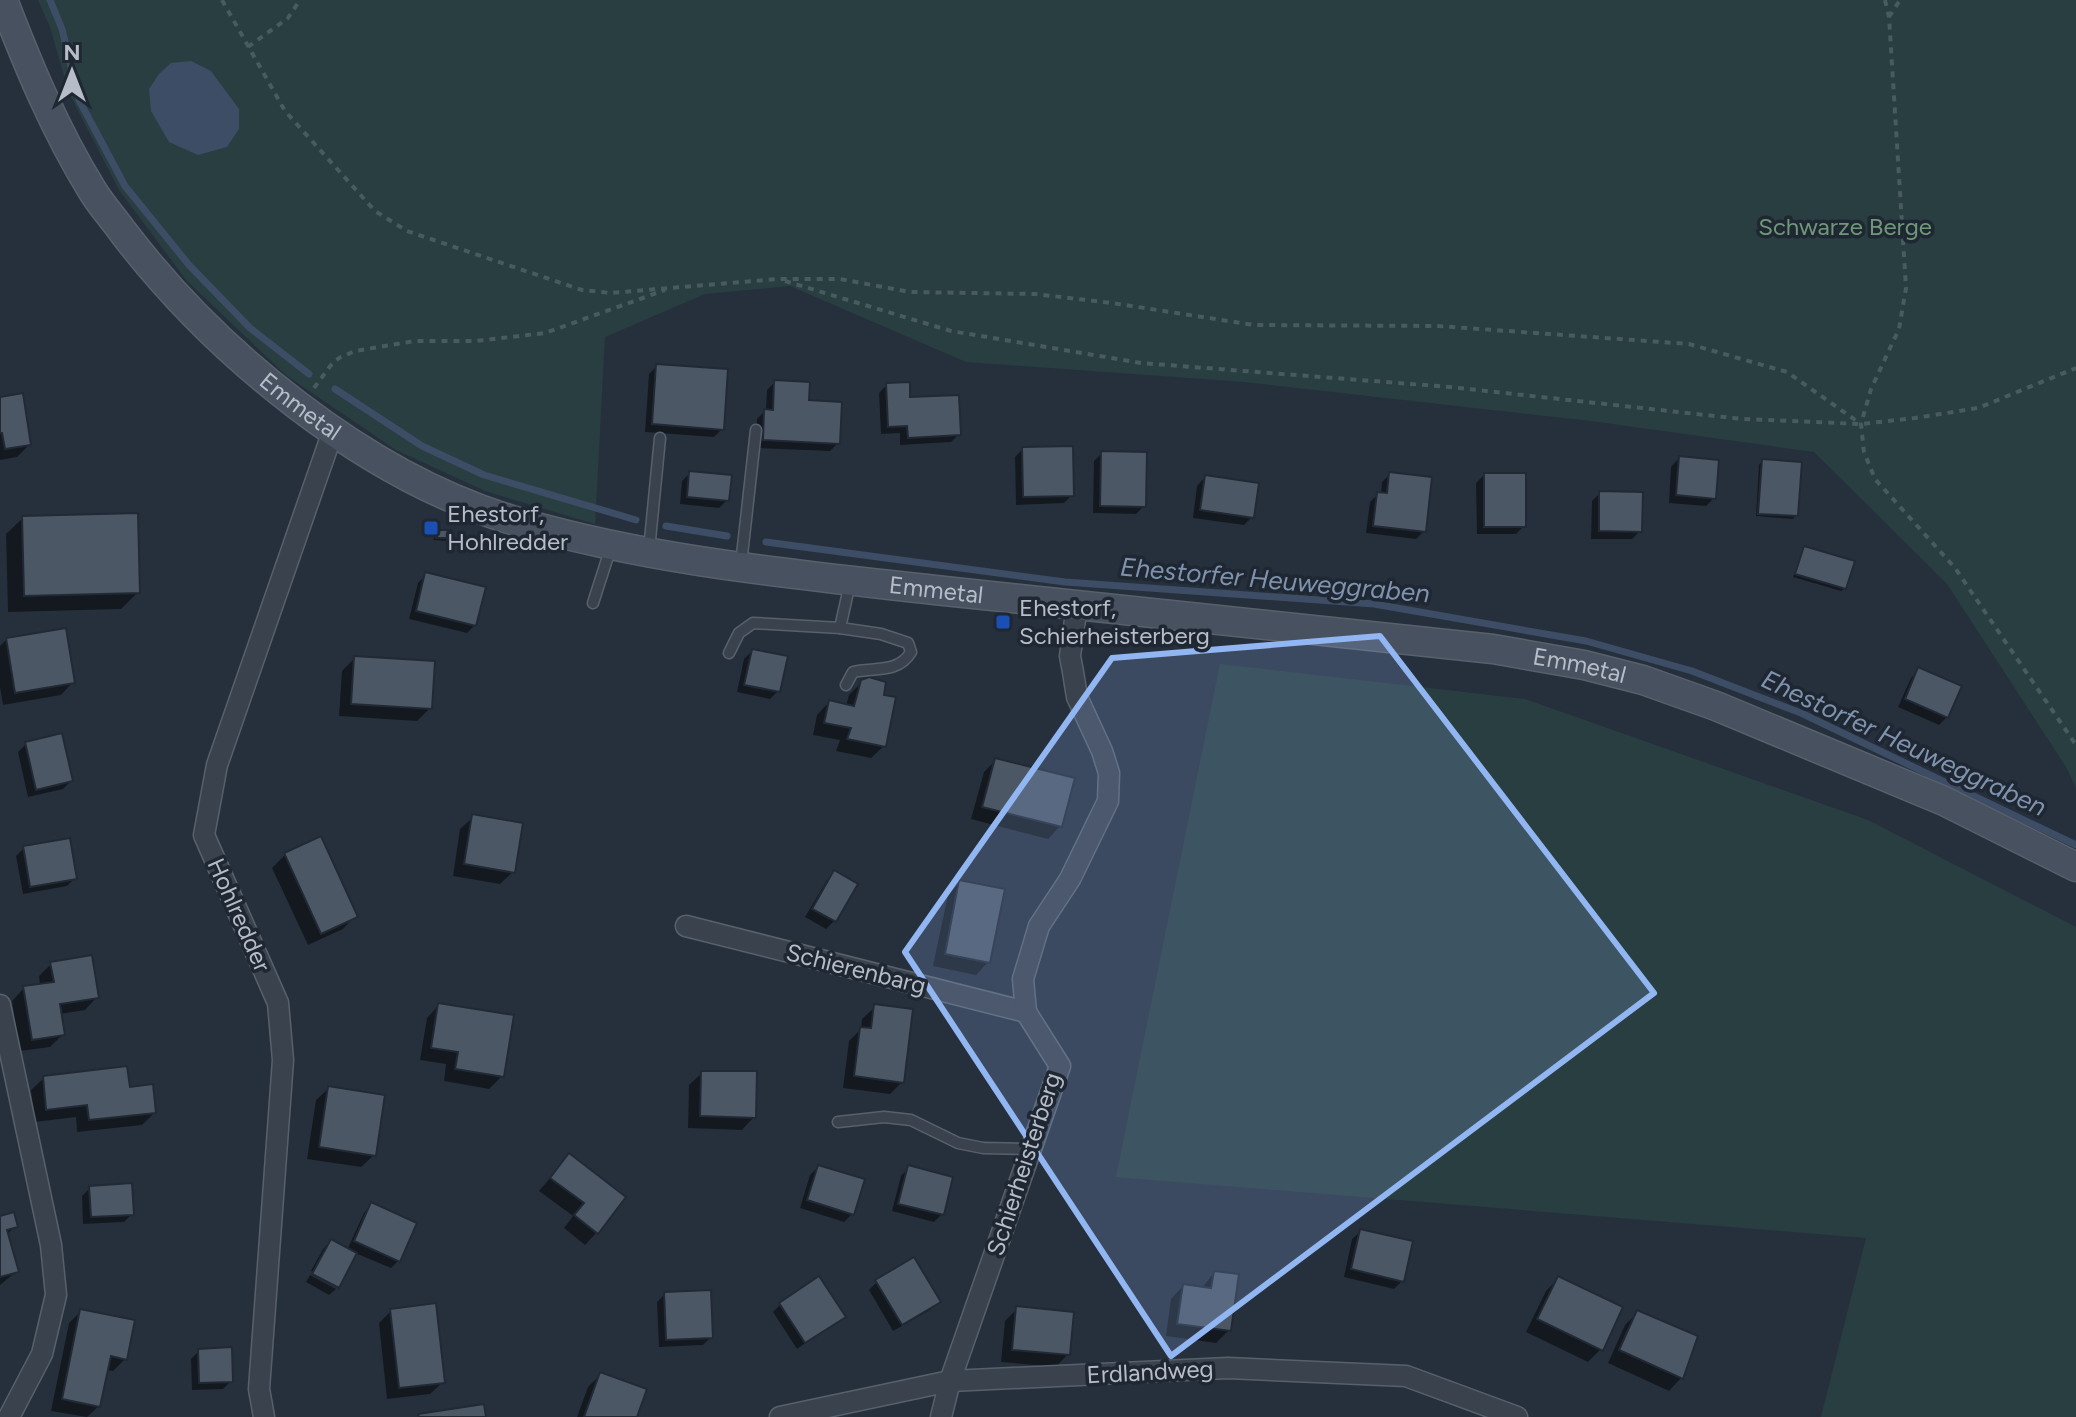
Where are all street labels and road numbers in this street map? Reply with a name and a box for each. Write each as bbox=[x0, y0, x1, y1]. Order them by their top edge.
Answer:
street label: Emmetal bbox=[254, 366, 347, 446]
street label: Emmetal bbox=[888, 570, 985, 609]
street label: Emmetal bbox=[1531, 641, 1629, 689]
street label: Hohlredder bbox=[202, 854, 277, 976]
street label: Schierenbarg bbox=[783, 937, 929, 1000]
street label: Schierheisterberg bbox=[980, 1069, 1067, 1259]
street label: Erdlandweg bbox=[1086, 1354, 1214, 1389]

